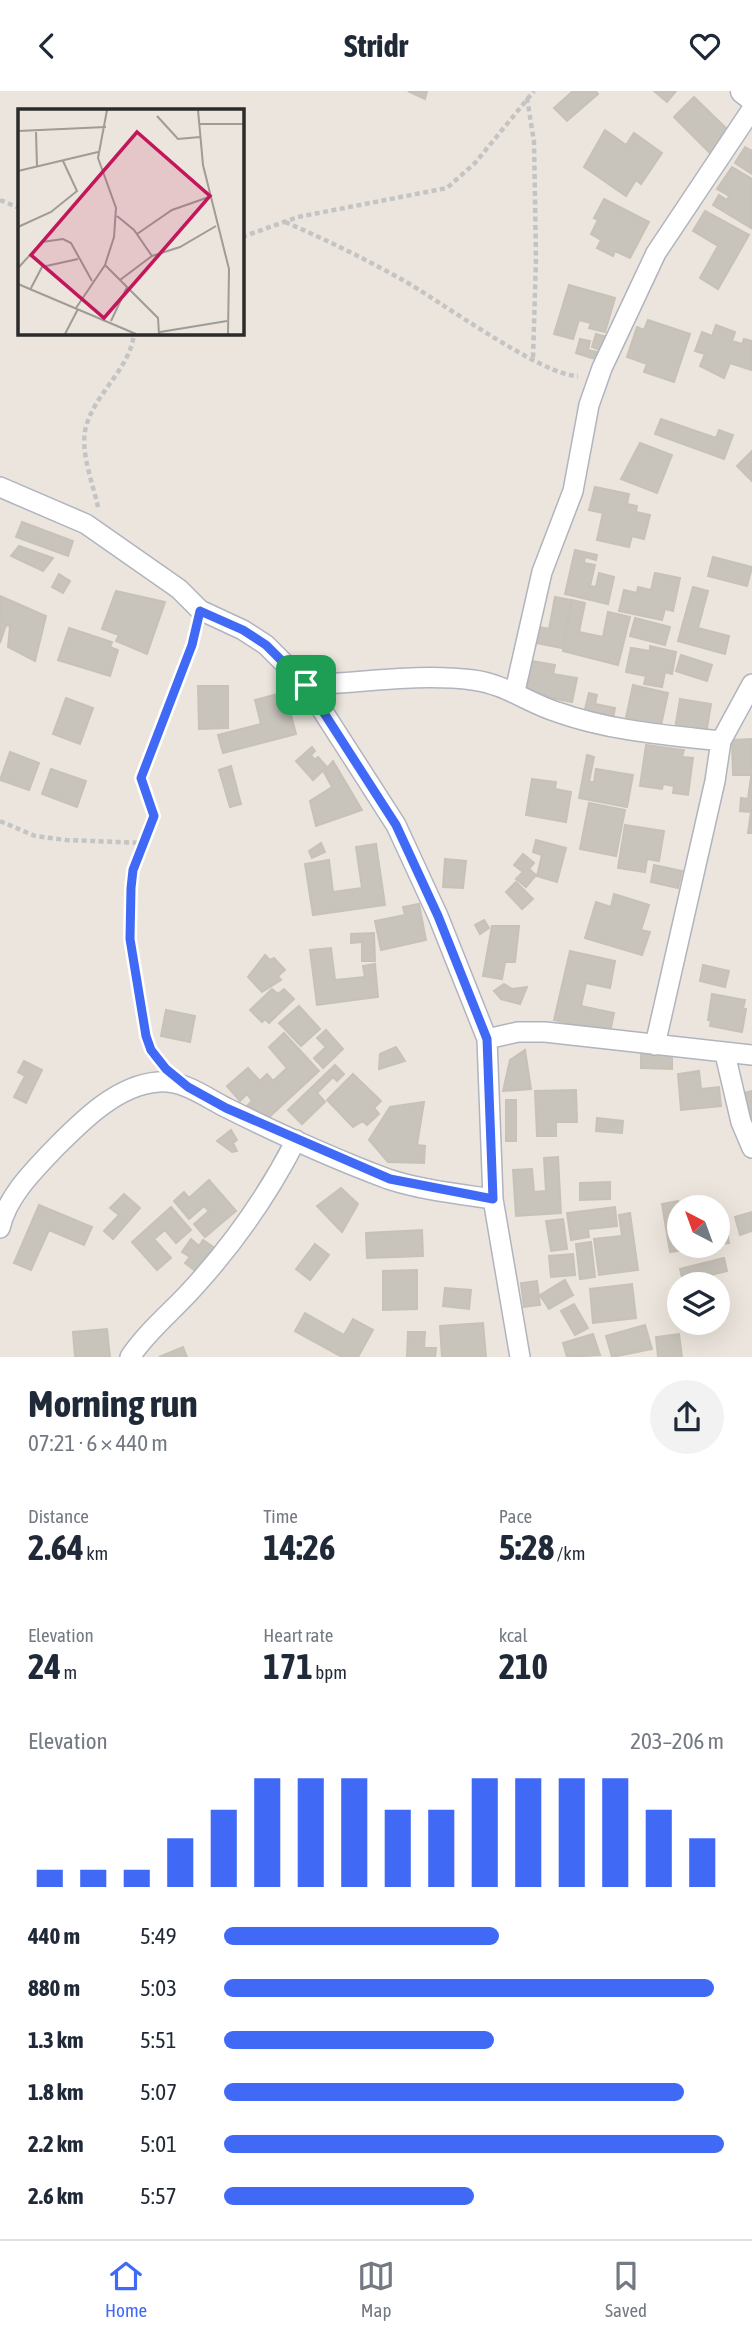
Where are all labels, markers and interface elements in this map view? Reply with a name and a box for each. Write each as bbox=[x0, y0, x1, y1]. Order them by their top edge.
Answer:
icon: back bbox=[28, 27, 66, 65]
text: Stridr bbox=[344, 27, 408, 64]
icon: heart bbox=[686, 27, 724, 65]
inset map bbox=[18, 109, 243, 334]
pin bbox=[276, 655, 336, 715]
icon: arrive bbox=[287, 666, 325, 704]
north arrow bbox=[667, 1195, 730, 1258]
map controls bbox=[667, 1195, 730, 1335]
button: layers bbox=[667, 1272, 730, 1335]
button: share bbox=[650, 1380, 724, 1454]
text: Morning run bbox=[28, 1382, 198, 1425]
text: 07:21 · 6 × 440 m bbox=[28, 1430, 168, 1456]
text: Distance bbox=[28, 1505, 89, 1527]
text: Time bbox=[263, 1505, 298, 1527]
text: Pace bbox=[499, 1505, 532, 1527]
text: 2.64 bbox=[28, 1527, 84, 1567]
text: 14:26 bbox=[263, 1527, 335, 1567]
text: 5:28 bbox=[499, 1527, 554, 1567]
text: km bbox=[84, 1542, 108, 1564]
text: /km bbox=[554, 1542, 585, 1564]
text: Elevation bbox=[28, 1624, 94, 1646]
text: Heart rate bbox=[263, 1624, 333, 1646]
text: kcal bbox=[499, 1624, 528, 1646]
text: 24 bbox=[28, 1646, 61, 1686]
text: 171 bbox=[263, 1646, 313, 1686]
text: 210 bbox=[499, 1646, 548, 1686]
text: m bbox=[61, 1661, 77, 1683]
text: bpm bbox=[313, 1661, 347, 1683]
text: Elevation bbox=[28, 1728, 108, 1754]
text: 203–206 m bbox=[630, 1728, 724, 1754]
text: 440 m bbox=[28, 1923, 80, 1949]
text: 5:49 bbox=[140, 1923, 177, 1949]
text: 880 m bbox=[28, 1975, 80, 2001]
text: 5:03 bbox=[140, 1975, 177, 2001]
text: 1.3 km bbox=[28, 2027, 84, 2053]
text: 5:51 bbox=[140, 2027, 177, 2053]
text: 1.8 km bbox=[28, 2079, 84, 2105]
text: 5:07 bbox=[140, 2079, 177, 2105]
text: 2.2 km bbox=[28, 2131, 84, 2157]
text: 5:01 bbox=[140, 2131, 177, 2157]
text: 2.6 km bbox=[28, 2183, 84, 2209]
text: 5:57 bbox=[140, 2183, 177, 2209]
tab: Home bbox=[105, 2257, 147, 2321]
tab: Map bbox=[357, 2257, 395, 2321]
tab: Saved bbox=[605, 2257, 647, 2321]

